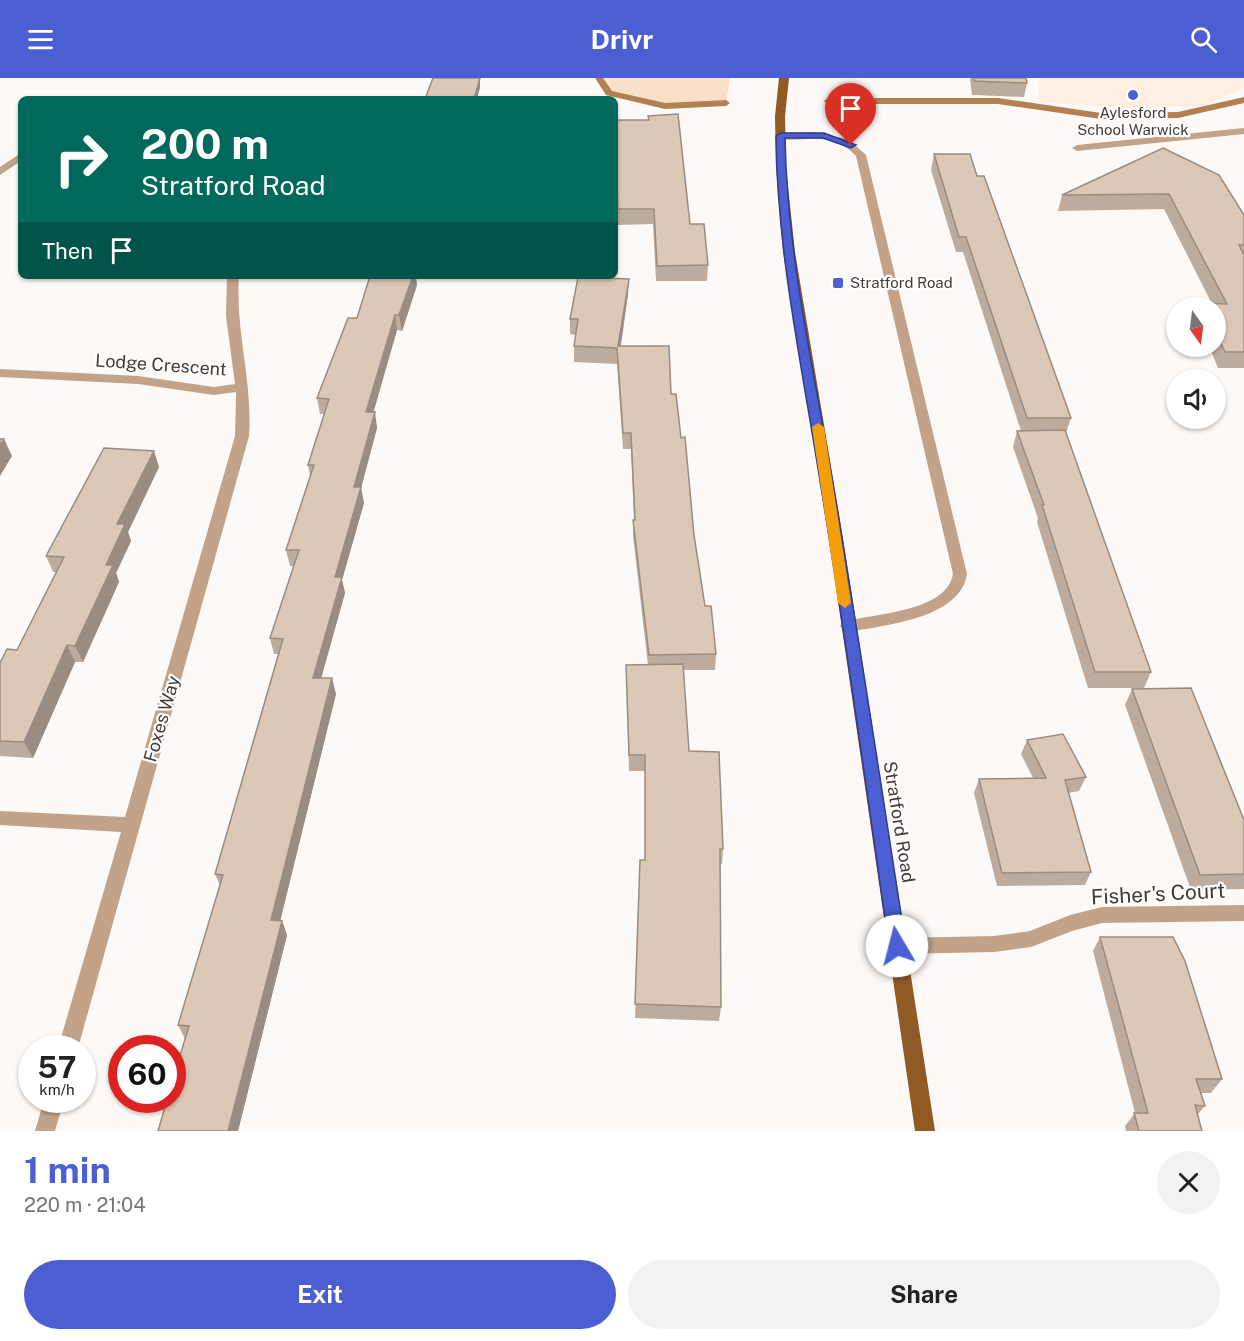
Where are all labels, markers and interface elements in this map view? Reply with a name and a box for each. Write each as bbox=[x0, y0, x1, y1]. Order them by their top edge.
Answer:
icon: menu bbox=[24, 23, 57, 56]
text: Drivr bbox=[591, 23, 653, 55]
icon: search bbox=[1187, 23, 1220, 56]
pin bbox=[825, 83, 876, 145]
marker: Aylesford School Warwick bbox=[1126, 88, 1140, 102]
icon: arrive bbox=[834, 92, 867, 125]
place label: Aylesford School Warwick bbox=[1077, 104, 1189, 138]
text: 200 m bbox=[141, 119, 269, 168]
icon: right bbox=[42, 120, 120, 198]
text: Stratford Road bbox=[141, 169, 326, 201]
icon: arrive bbox=[105, 234, 138, 267]
text: Then bbox=[42, 238, 93, 264]
place label: Stratford Road bbox=[850, 274, 953, 291]
marker: Stratford Road bbox=[831, 276, 845, 290]
north arrow bbox=[1166, 297, 1226, 357]
map controls bbox=[1166, 297, 1226, 429]
street label: Lodge Crescent bbox=[95, 349, 227, 380]
button: sound bbox=[1166, 369, 1226, 429]
street label: Foxes Way bbox=[139, 673, 184, 764]
street label: Stratford Road bbox=[879, 759, 919, 884]
street label: Fisher's Court bbox=[1090, 877, 1226, 910]
position arrow bbox=[865, 914, 929, 978]
speed limit sign: 60 bbox=[108, 1035, 186, 1113]
text: 57 bbox=[37, 1049, 77, 1085]
text: km/h bbox=[39, 1081, 75, 1098]
text: 1 min bbox=[24, 1149, 111, 1191]
button: close bbox=[1157, 1151, 1220, 1214]
text: 220 m · 21:04 bbox=[24, 1193, 146, 1217]
button: Exit bbox=[24, 1260, 616, 1329]
button: Share bbox=[628, 1260, 1220, 1329]

